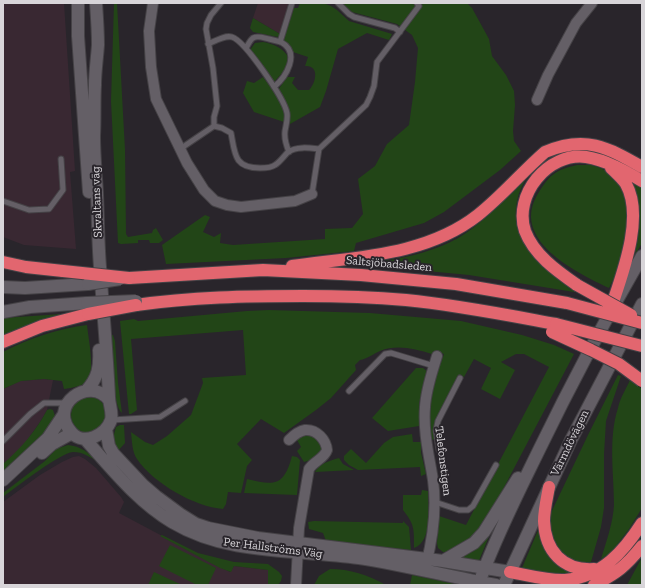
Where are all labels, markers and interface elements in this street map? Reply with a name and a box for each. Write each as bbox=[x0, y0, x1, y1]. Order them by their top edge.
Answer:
street label: Skvaltans väg bbox=[89, 166, 105, 238]
street label: Saltsjöbadsleden bbox=[345, 253, 433, 275]
street label: Värmdövägen bbox=[548, 408, 592, 478]
street label: Telefonstigen bbox=[432, 425, 454, 497]
street label: Per Hallströms Väg bbox=[223, 535, 323, 561]

